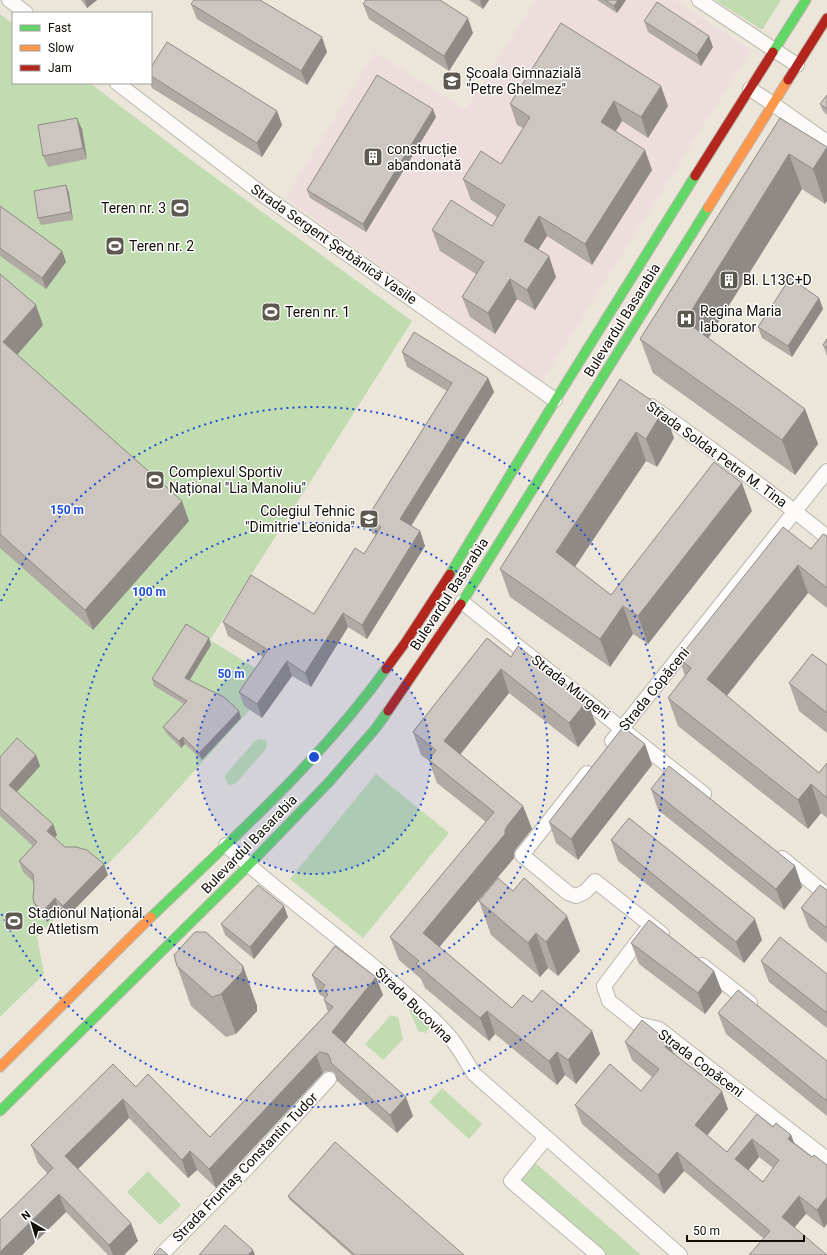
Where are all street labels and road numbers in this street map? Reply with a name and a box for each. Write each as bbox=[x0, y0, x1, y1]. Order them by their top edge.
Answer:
street label: Strada Sergent Șerbănică Vasile bbox=[248, 180, 420, 308]
street label: Bulevardul Basarabia bbox=[581, 260, 663, 380]
street label: Strada Soldat Petre M. Tina bbox=[644, 398, 790, 510]
street label: Bulevardul Basarabia bbox=[407, 535, 491, 653]
street label: Strada Copăceni bbox=[616, 644, 692, 734]
street label: Strada Murgeni bbox=[529, 651, 613, 723]
street label: Bulevardul Basarabia bbox=[198, 791, 300, 897]
street label: Strada Bucovina bbox=[372, 964, 456, 1046]
street label: Strada Copăceni bbox=[655, 1026, 747, 1100]
street label: Strada Fruntaș Constantin Tudor bbox=[169, 1089, 322, 1246]

